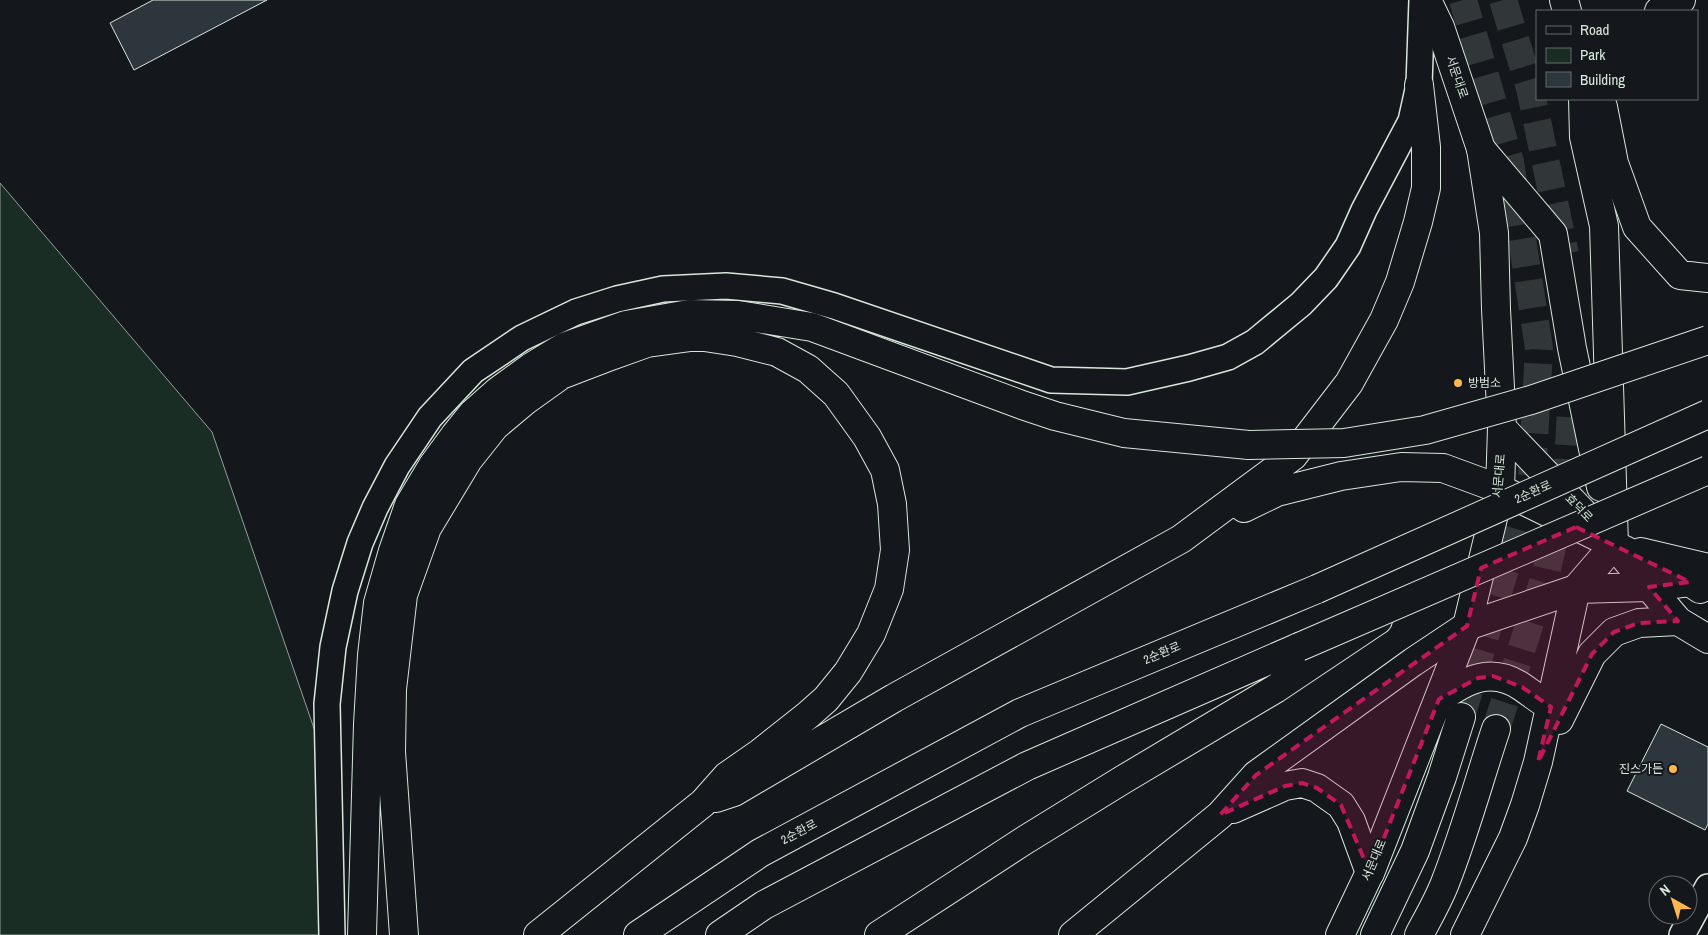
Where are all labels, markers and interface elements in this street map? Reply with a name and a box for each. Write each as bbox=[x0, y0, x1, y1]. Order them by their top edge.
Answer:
legend bbox=[1536, 10, 1698, 100]
text: Road bbox=[1580, 19, 1609, 40]
text: Park bbox=[1580, 44, 1606, 65]
street label: 서문대로 bbox=[1442, 54, 1472, 100]
text: Building bbox=[1580, 69, 1625, 90]
place label: 방범소 bbox=[1468, 375, 1501, 391]
marker: 방범소 bbox=[1452, 377, 1464, 389]
street label: 서문대로 bbox=[1489, 453, 1509, 499]
street label: 2순환로 bbox=[1512, 477, 1554, 507]
street label: 효덕로 bbox=[1562, 491, 1596, 525]
street label: 2순환로 bbox=[1141, 638, 1183, 668]
place label: 진스가든 bbox=[1619, 761, 1663, 777]
marker: 진스가든 bbox=[1667, 763, 1679, 775]
street label: 2순환로 bbox=[778, 816, 820, 848]
street label: 서문대로 bbox=[1358, 837, 1390, 883]
north arrow bbox=[1648, 875, 1698, 925]
text: N bbox=[1656, 880, 1674, 900]

